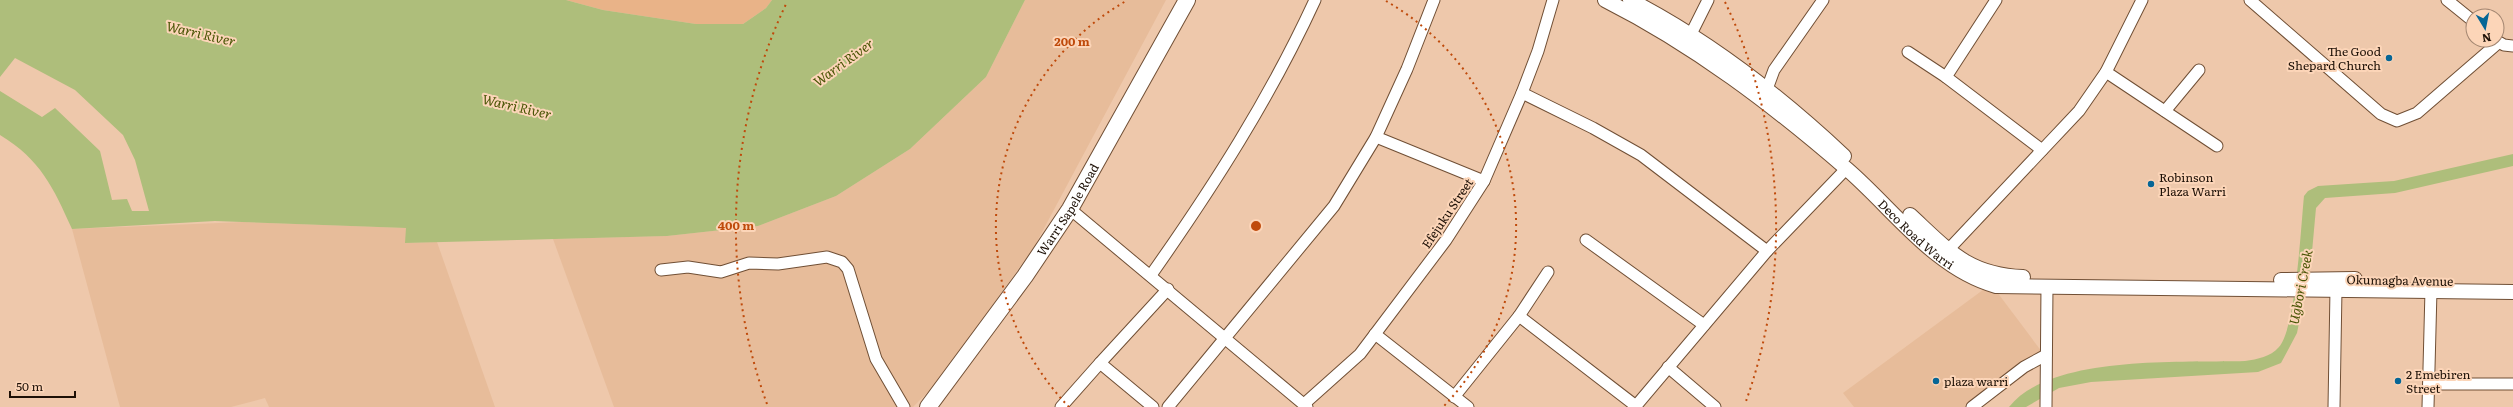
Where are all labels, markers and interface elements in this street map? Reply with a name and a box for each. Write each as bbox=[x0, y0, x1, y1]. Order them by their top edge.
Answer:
north arrow bbox=[2465, 8, 2505, 48]
water label: Warri River bbox=[165, 16, 237, 50]
text: N bbox=[2481, 30, 2493, 48]
text: 200 m bbox=[1054, 32, 1090, 50]
water label: Warri River bbox=[809, 34, 877, 90]
place label: The Good Shepard Church bbox=[2288, 42, 2382, 74]
marker: The Good Shepard Church bbox=[2384, 53, 2394, 63]
water label: Warri River bbox=[481, 89, 553, 123]
street label: Warri Sapele Road bbox=[1032, 159, 1103, 259]
place label: Robinson Plaza Warri bbox=[2159, 168, 2226, 200]
street label: Efejuku Street bbox=[1417, 174, 1477, 252]
marker: Robinson Plaza Warri bbox=[2146, 179, 2156, 189]
street label: Deco Road Warri bbox=[1874, 195, 1958, 273]
text: 400 m bbox=[718, 216, 754, 234]
centre of rings bbox=[1249, 219, 1263, 233]
water label: Ugbori Creek bbox=[2283, 247, 2317, 326]
street label: Okumagba Avenue bbox=[2346, 270, 2454, 290]
place label: 2 Emebiren Street bbox=[2406, 365, 2471, 397]
place label: plaza warri bbox=[1944, 372, 2008, 390]
scale bar bbox=[10, 373, 75, 399]
marker: plaza warri bbox=[1931, 376, 1941, 386]
marker: 2 Emebiren Street bbox=[2393, 376, 2403, 386]
text: 50 m bbox=[16, 377, 43, 395]

